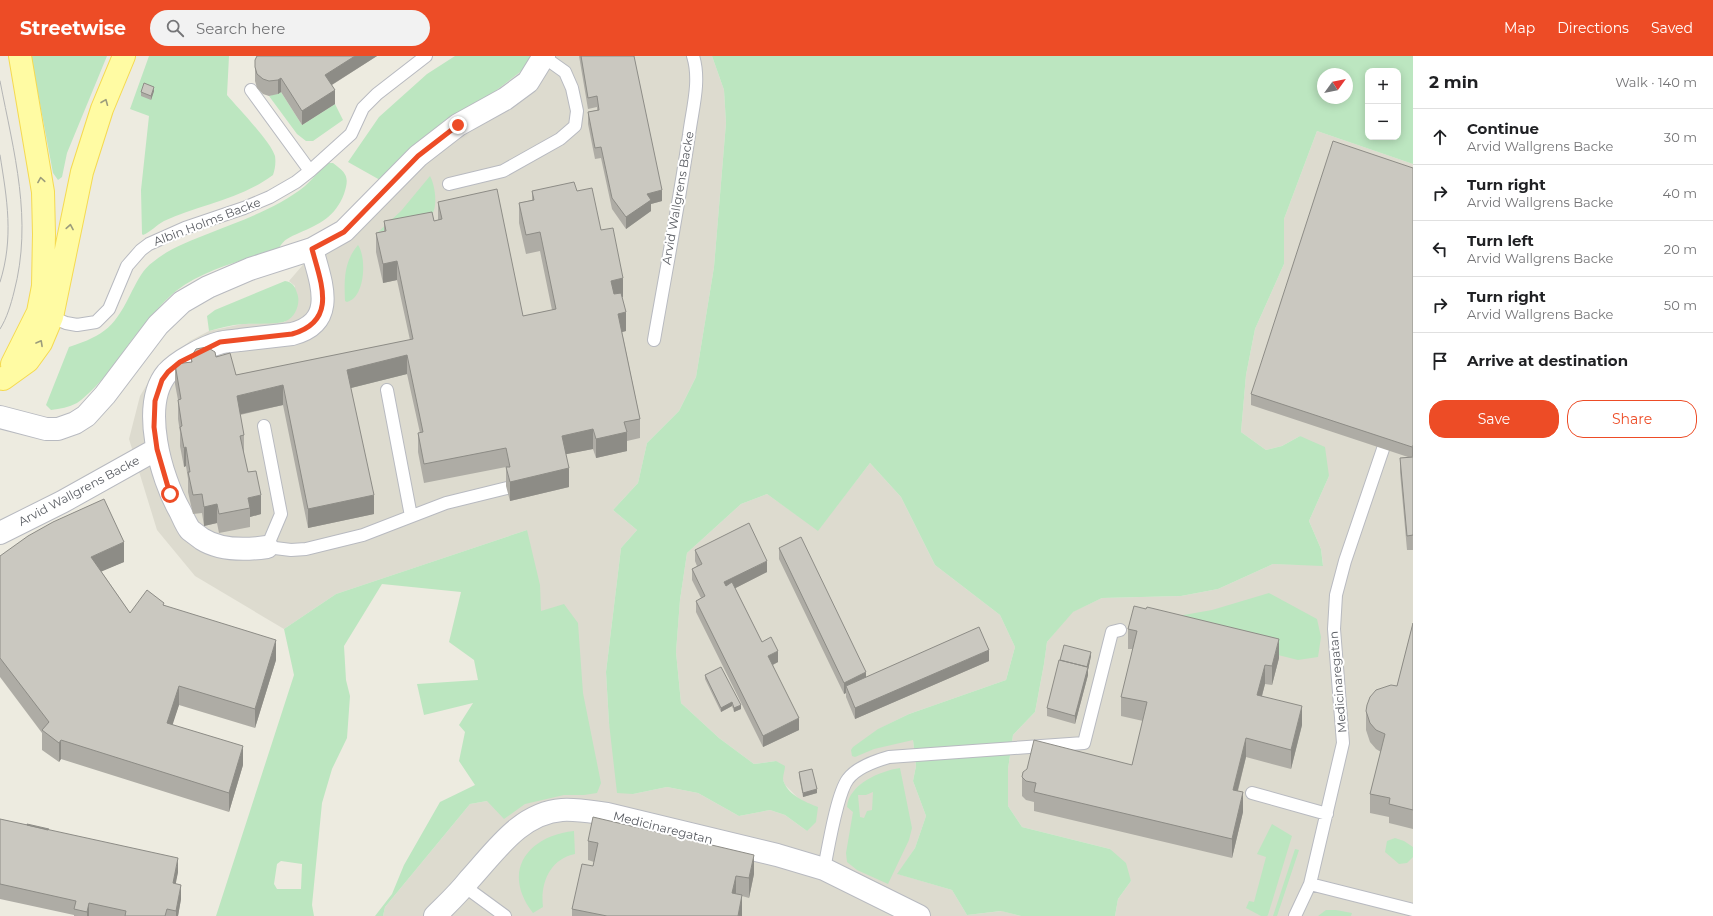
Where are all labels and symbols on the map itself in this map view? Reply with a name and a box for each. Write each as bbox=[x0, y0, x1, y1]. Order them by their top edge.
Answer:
north arrow bbox=[1317, 68, 1353, 104]
one-way arrow bbox=[101, 99, 109, 106]
route end bbox=[449, 116, 467, 134]
street label: Arvid Wallgrens Backe bbox=[658, 130, 697, 266]
one-way arrow bbox=[37, 177, 46, 183]
street label: Albin Holms Backe bbox=[151, 194, 263, 249]
one-way arrow bbox=[65, 224, 74, 230]
one-way arrow bbox=[35, 340, 43, 347]
street label: Arvid Wallgrens Backe bbox=[16, 452, 142, 529]
route start bbox=[161, 485, 179, 503]
street label: Medicinaregatan bbox=[1326, 630, 1349, 734]
street label: Medicinaregatan bbox=[612, 808, 715, 847]

